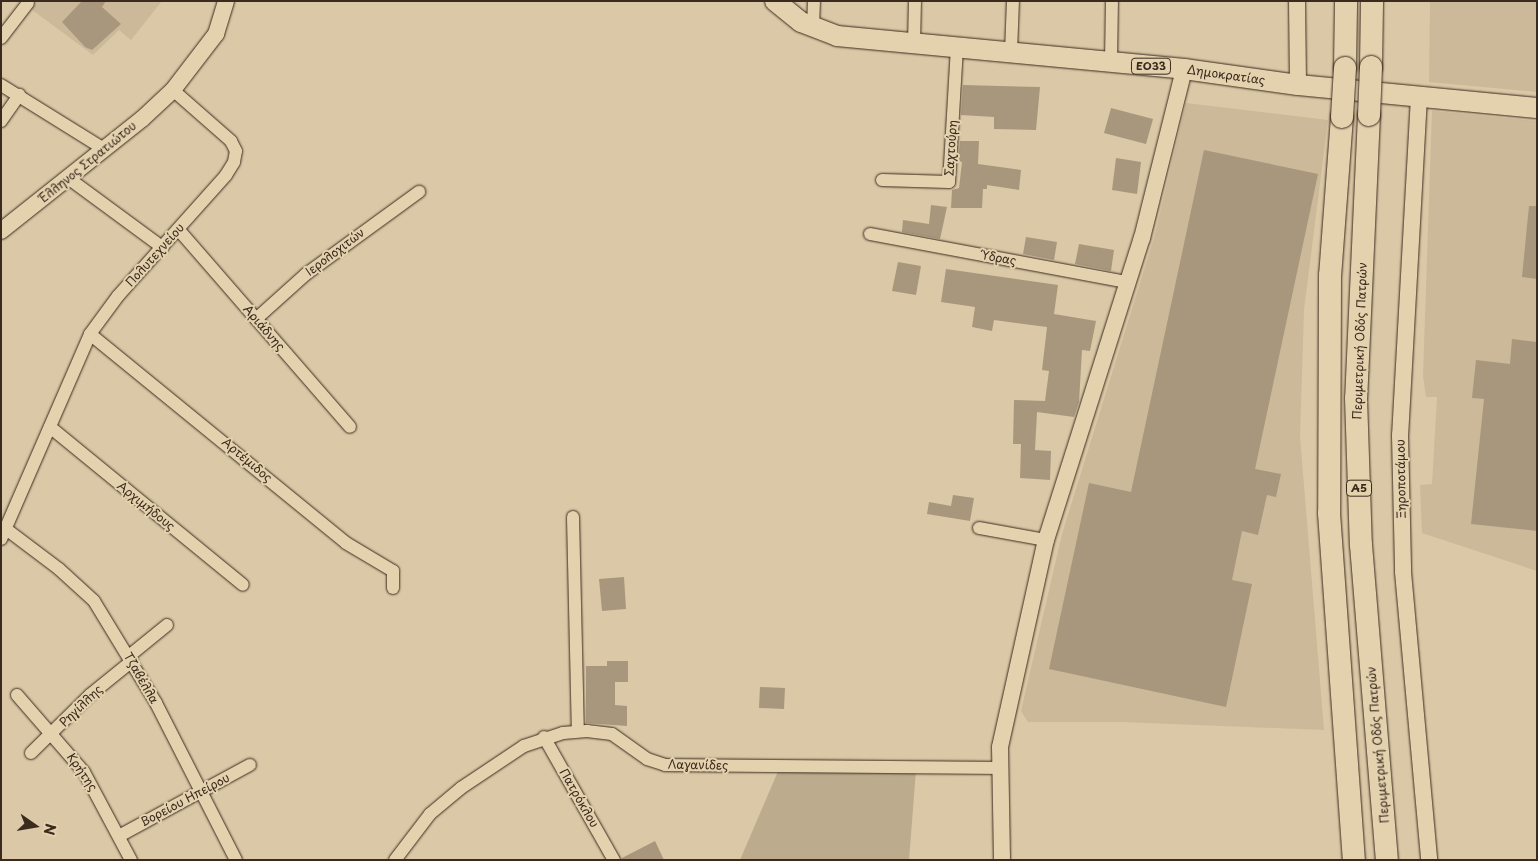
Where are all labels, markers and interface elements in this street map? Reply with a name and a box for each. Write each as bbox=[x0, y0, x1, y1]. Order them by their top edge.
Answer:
road number: ΕΟ33 bbox=[1130, 58, 1172, 74]
street label: Δημοκρατίας bbox=[1186, 62, 1266, 88]
street label: Έλληνος Στρατιώτου bbox=[36, 118, 140, 206]
street label: Σαχτούρη bbox=[942, 120, 960, 176]
street label: Πολυτεχνείου bbox=[123, 220, 187, 290]
street label: Ιερολοχιτών bbox=[303, 225, 367, 279]
street label: Ύδρας bbox=[981, 248, 1017, 268]
street label: Περιμετρική Οδός Πατρών bbox=[1350, 262, 1370, 420]
street label: Αριάδνης bbox=[240, 302, 288, 354]
street label: Αρτέμιδος bbox=[219, 435, 275, 485]
street label: Ξηροποτάμου bbox=[1393, 439, 1409, 519]
street label: Αρχιμήδους bbox=[114, 478, 178, 534]
road number: Α5 bbox=[1345, 479, 1373, 496]
street label: Τζαβέλλα bbox=[121, 650, 161, 706]
street label: Περιμετρική Οδός Πατρών bbox=[1364, 665, 1392, 825]
street label: Ρηγίλλης bbox=[57, 682, 105, 730]
street label: Κρήτης bbox=[64, 750, 100, 794]
street label: Λαγανίδες bbox=[668, 757, 728, 773]
street label: Πατρόκλου bbox=[556, 766, 602, 830]
street label: Βορείου Ηπείρου bbox=[138, 770, 232, 830]
north arrow bbox=[10, 801, 60, 851]
text: N bbox=[39, 822, 62, 837]

